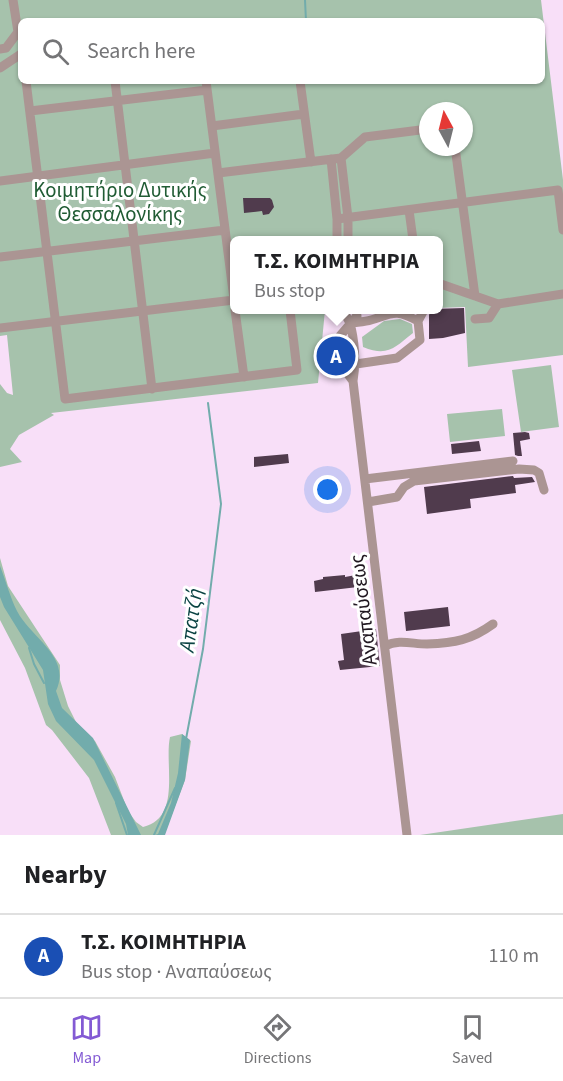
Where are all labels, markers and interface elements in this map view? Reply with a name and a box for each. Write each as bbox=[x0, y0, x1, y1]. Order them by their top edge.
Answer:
search box bbox=[18, 18, 545, 84]
icon: search bbox=[39, 35, 72, 68]
text: Search here bbox=[87, 35, 195, 67]
north arrow bbox=[419, 102, 473, 156]
park label: Κοιμητήριο Δυτικής Θεσσαλονίκης bbox=[33, 175, 207, 229]
popup bbox=[230, 236, 443, 314]
text: Τ.Σ. ΚΟΙΜΗΤΗΡΙΑ bbox=[254, 245, 419, 277]
text: Bus stop bbox=[254, 277, 325, 305]
pin: A bbox=[316, 334, 356, 378]
your location bbox=[313, 475, 342, 504]
street label: Αναπαύσεως bbox=[341, 553, 385, 667]
water label: Απατζή bbox=[170, 586, 211, 656]
text: Nearby bbox=[24, 856, 107, 893]
text: Τ.Σ. ΚΟΙΜΗΤΗΡΙΑ bbox=[81, 926, 246, 958]
text: A bbox=[38, 942, 49, 970]
text: 110 m bbox=[489, 942, 539, 970]
text: Bus stop · Αναπαύσεως bbox=[81, 958, 272, 986]
tab: Map bbox=[70, 1011, 103, 1069]
tab: Directions bbox=[244, 1011, 311, 1069]
tab: Saved bbox=[452, 1011, 493, 1069]

